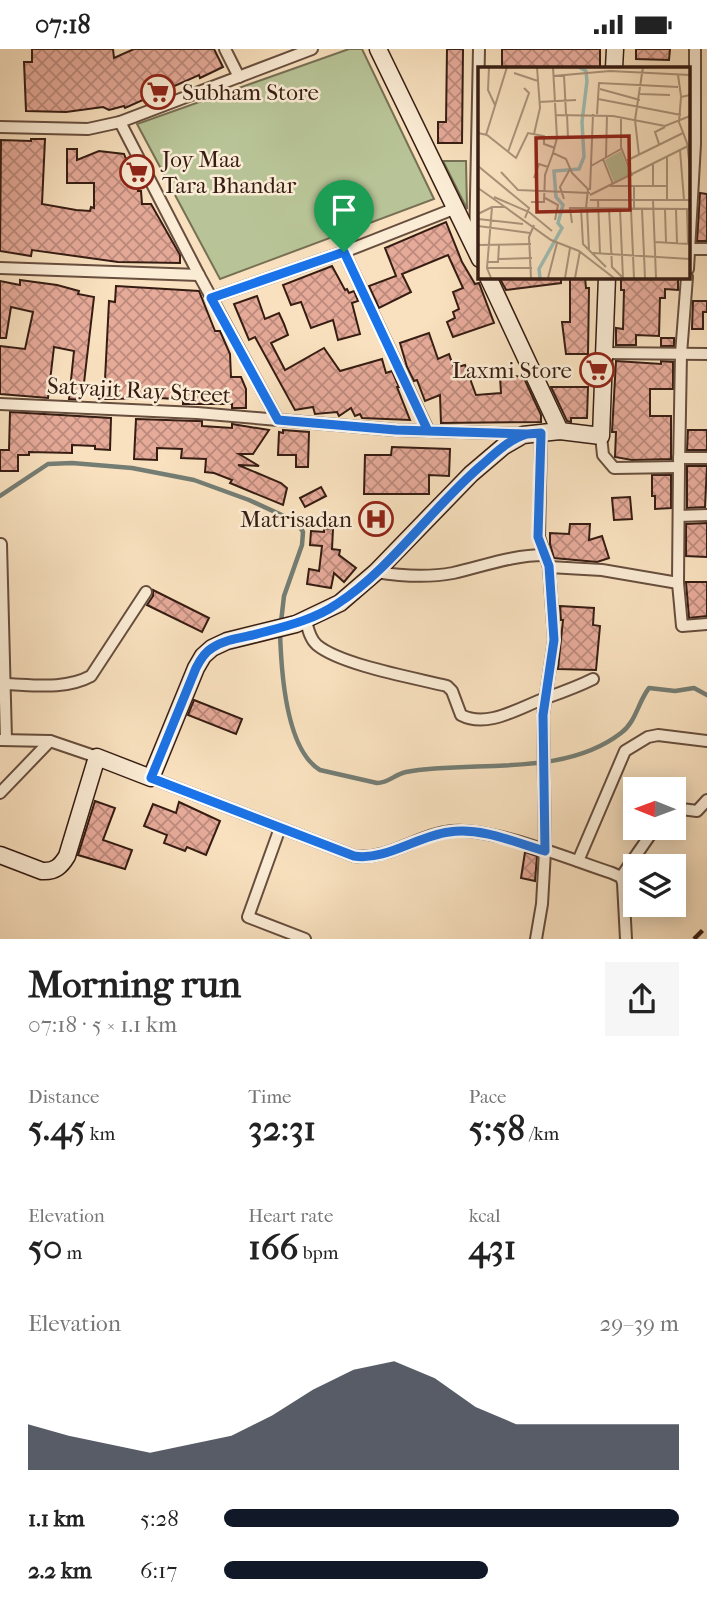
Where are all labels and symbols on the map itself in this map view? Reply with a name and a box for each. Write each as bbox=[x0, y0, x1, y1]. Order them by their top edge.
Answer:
inset map bbox=[478, 67, 690, 278]
supermarket icon: Subham Store bbox=[139, 73, 177, 111]
place label: Subham Store bbox=[182, 79, 319, 106]
place label: Joy Maa Tara Bhandar bbox=[160, 146, 296, 199]
supermarket icon: Joy Maa Tara Bhandar bbox=[118, 153, 156, 191]
pin bbox=[314, 180, 374, 252]
supermarket icon: Laxmi Store bbox=[578, 351, 616, 389]
place label: Laxmi Store bbox=[452, 357, 572, 384]
street label: Satyajit Ray Street bbox=[46, 372, 232, 409]
hospital icon: Matrisadan bbox=[357, 500, 395, 538]
place label: Matrisadan bbox=[240, 506, 353, 533]
north arrow bbox=[623, 777, 686, 840]

